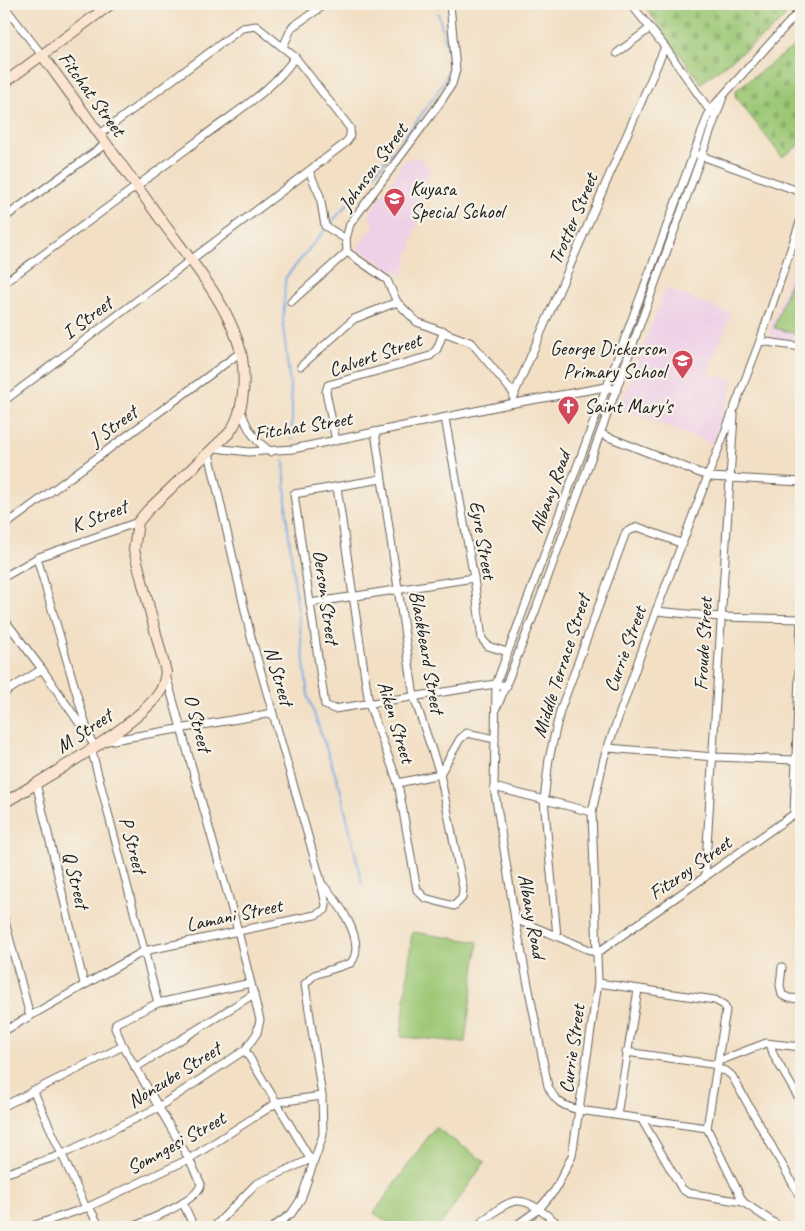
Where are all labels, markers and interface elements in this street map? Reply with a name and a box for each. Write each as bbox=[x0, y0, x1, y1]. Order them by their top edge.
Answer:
street label: Fitchat Street bbox=[53, 47, 132, 143]
street label: Johnson Street bbox=[332, 116, 415, 216]
street label: Trotter Street bbox=[543, 167, 604, 268]
place label: Kuyasa Special School bbox=[410, 176, 508, 224]
school or university icon: Kuyasa Special School bbox=[382, 187, 406, 218]
street label: I Street bbox=[57, 289, 120, 345]
street label: Calvert Street bbox=[325, 327, 427, 383]
place label: George Dickerson Primary School bbox=[550, 336, 670, 384]
school or university icon: George Dickerson Primary School bbox=[670, 348, 694, 379]
church icon: Saint Mary's bbox=[556, 394, 580, 425]
place label: Saint Mary's bbox=[584, 394, 674, 419]
street label: J Street bbox=[83, 398, 145, 453]
street label: Fitchat Street bbox=[252, 406, 356, 446]
street label: Albany Road bbox=[524, 445, 577, 536]
street label: K Street bbox=[67, 493, 134, 538]
street label: Eyre Street bbox=[464, 499, 503, 583]
street label: Oerson Street bbox=[307, 548, 345, 649]
street label: Middle Terrace Street bbox=[526, 588, 597, 741]
street label: Blackbeard Street bbox=[404, 589, 451, 719]
street label: Froude Street bbox=[688, 595, 718, 691]
street label: Currie Street bbox=[598, 601, 653, 695]
street label: N Street bbox=[259, 644, 300, 712]
street label: Aiken Street bbox=[372, 678, 421, 768]
street label: O Street bbox=[178, 692, 218, 758]
street label: M Street bbox=[51, 701, 120, 759]
street label: P Street bbox=[114, 814, 153, 879]
street label: Fitzroy Street bbox=[644, 829, 738, 905]
street label: Q Street bbox=[57, 849, 96, 914]
street label: Albany Road bbox=[512, 872, 552, 963]
street label: Lamani Street bbox=[184, 892, 286, 937]
street label: Currie Street bbox=[553, 1001, 591, 1095]
street label: Nonzube Street bbox=[123, 1035, 228, 1114]
street label: Somngesi Street bbox=[122, 1105, 232, 1180]

